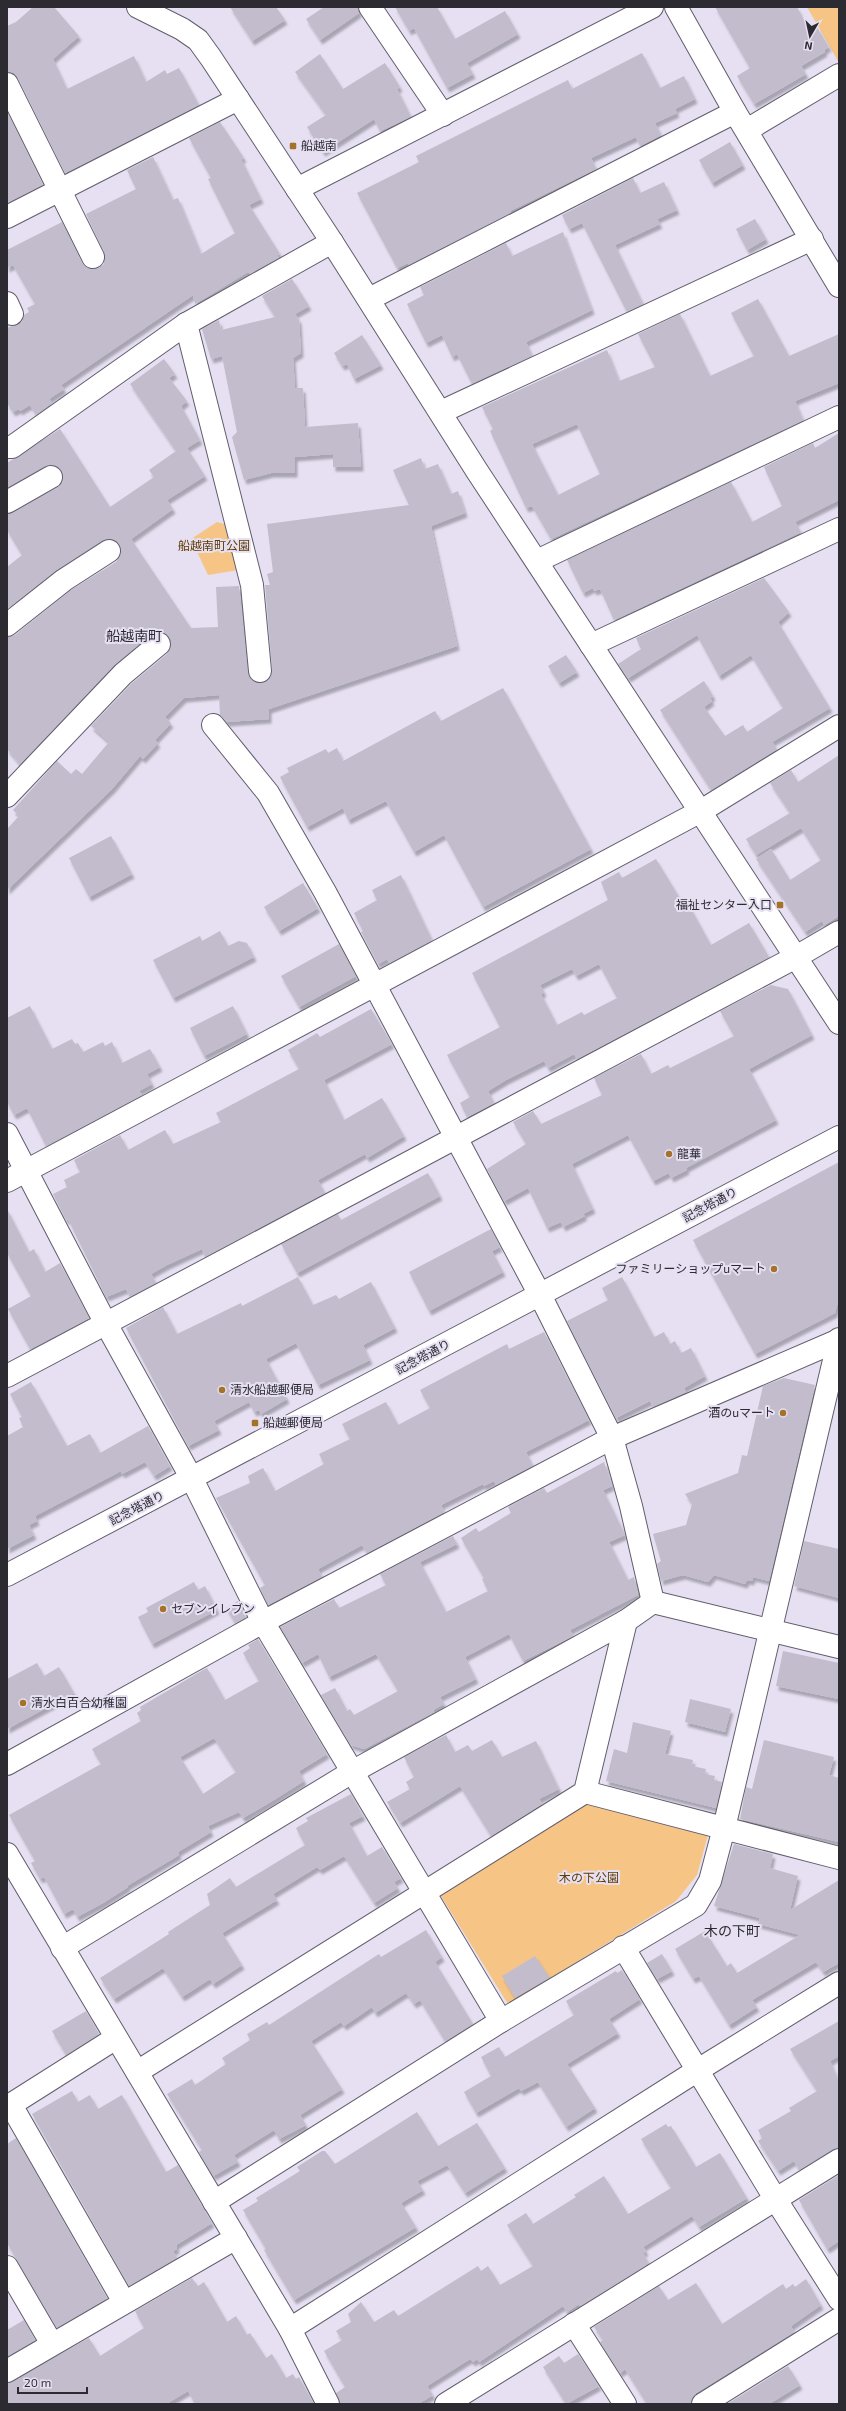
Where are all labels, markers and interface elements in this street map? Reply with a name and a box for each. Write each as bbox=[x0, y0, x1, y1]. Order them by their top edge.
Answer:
north arrow bbox=[790, 16, 830, 56]
text: N bbox=[803, 39, 813, 53]
place label: 船越南 bbox=[301, 138, 337, 152]
marker: 船越南 bbox=[288, 141, 298, 151]
park label: 船越南町公園 bbox=[178, 538, 250, 552]
district label: 船越南町 bbox=[106, 627, 162, 644]
place label: 福祉センター入口 bbox=[676, 897, 772, 911]
marker: 福祉センター入口 bbox=[775, 900, 785, 910]
place label: 龍華 bbox=[677, 1146, 701, 1160]
marker: 龍華 bbox=[664, 1149, 674, 1159]
street label: 記念塔通り bbox=[680, 1184, 739, 1224]
place label: ファミリーショップuマート bbox=[615, 1261, 766, 1275]
marker: ファミリーショップuマート bbox=[769, 1264, 779, 1274]
street label: 記念塔通り bbox=[393, 1336, 452, 1376]
place label: 清水船越郵便局 bbox=[230, 1382, 314, 1396]
marker: 清水船越郵便局 bbox=[217, 1385, 227, 1395]
place label: 酒のuマート bbox=[708, 1405, 775, 1419]
marker: 酒のuマート bbox=[778, 1408, 788, 1418]
place label: 船越郵便局 bbox=[263, 1415, 323, 1429]
marker: 船越郵便局 bbox=[250, 1418, 260, 1428]
street label: 記念塔通り bbox=[107, 1487, 166, 1527]
place label: セブンイレブン bbox=[171, 1601, 255, 1615]
marker: セブンイレブン bbox=[158, 1604, 168, 1614]
place label: 清水白百合幼稚園 bbox=[31, 1695, 127, 1709]
marker: 清水白百合幼稚園 bbox=[18, 1698, 28, 1708]
park label: 木の下公園 bbox=[559, 1870, 619, 1884]
district label: 木の下町 bbox=[704, 1922, 760, 1939]
scale bar bbox=[18, 2369, 87, 2395]
text: 20 m bbox=[24, 2375, 51, 2389]

